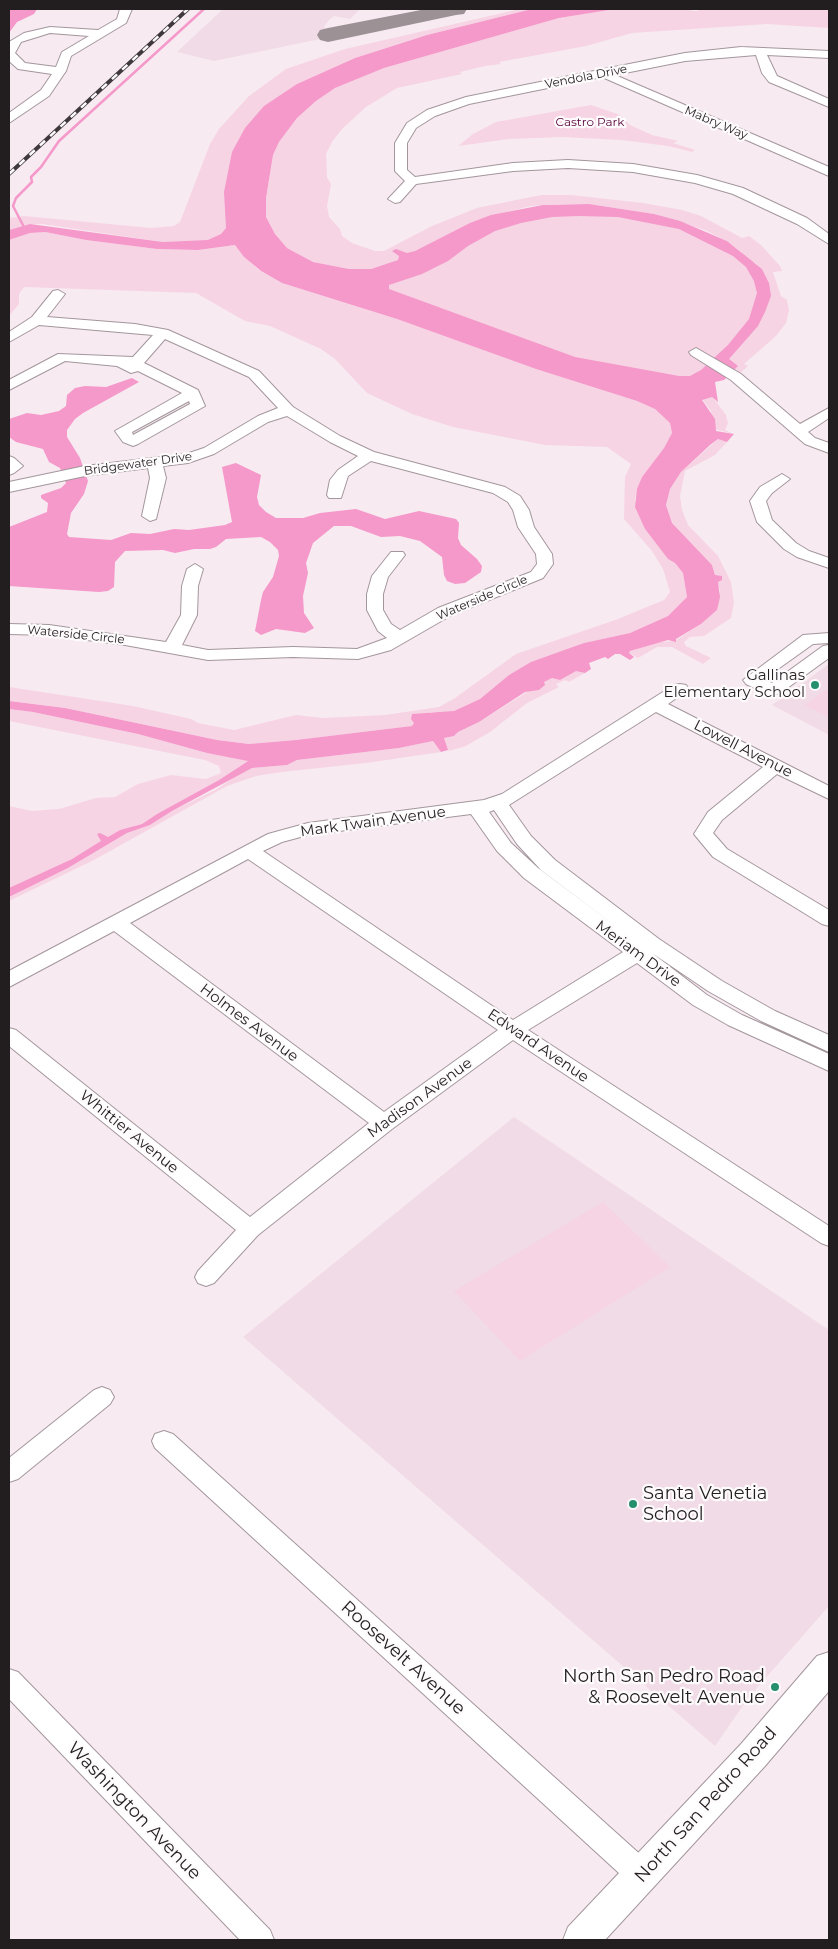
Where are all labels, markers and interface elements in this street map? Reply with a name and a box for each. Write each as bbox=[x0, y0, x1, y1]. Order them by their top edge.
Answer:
street label: Vendola Drive bbox=[544, 62, 628, 92]
street label: Mabry Way bbox=[682, 103, 750, 143]
park label: Castro Park bbox=[556, 115, 624, 129]
street label: Bridgewater Drive bbox=[83, 449, 193, 479]
street label: Waterside Circle bbox=[434, 572, 530, 624]
street label: Waterside Circle bbox=[27, 623, 125, 647]
place label: Gallinas Elementary School bbox=[664, 667, 805, 702]
marker: Gallinas Elementary School bbox=[809, 679, 821, 691]
street label: Lowell Avenue bbox=[691, 716, 795, 782]
street label: Mark Twain Avenue bbox=[299, 803, 447, 841]
street label: Meriam Drive bbox=[592, 917, 684, 991]
street label: Holmes Avenue bbox=[196, 980, 302, 1066]
street label: Edward Avenue bbox=[484, 1005, 592, 1087]
street label: Madison Avenue bbox=[364, 1054, 476, 1142]
street label: Whittier Avenue bbox=[76, 1087, 182, 1177]
place label: Santa Venetia School bbox=[643, 1483, 767, 1526]
marker: Santa Venetia School bbox=[627, 1498, 639, 1510]
street label: Roosevelt Avenue bbox=[336, 1596, 470, 1720]
place label: North San Pedro Road & Roosevelt Avenue bbox=[563, 1666, 765, 1708]
marker: North San Pedro Road & Roosevelt Avenue bbox=[769, 1681, 781, 1693]
street label: North San Pedro Road bbox=[630, 1723, 782, 1887]
street label: Washington Avenue bbox=[63, 1738, 205, 1884]

